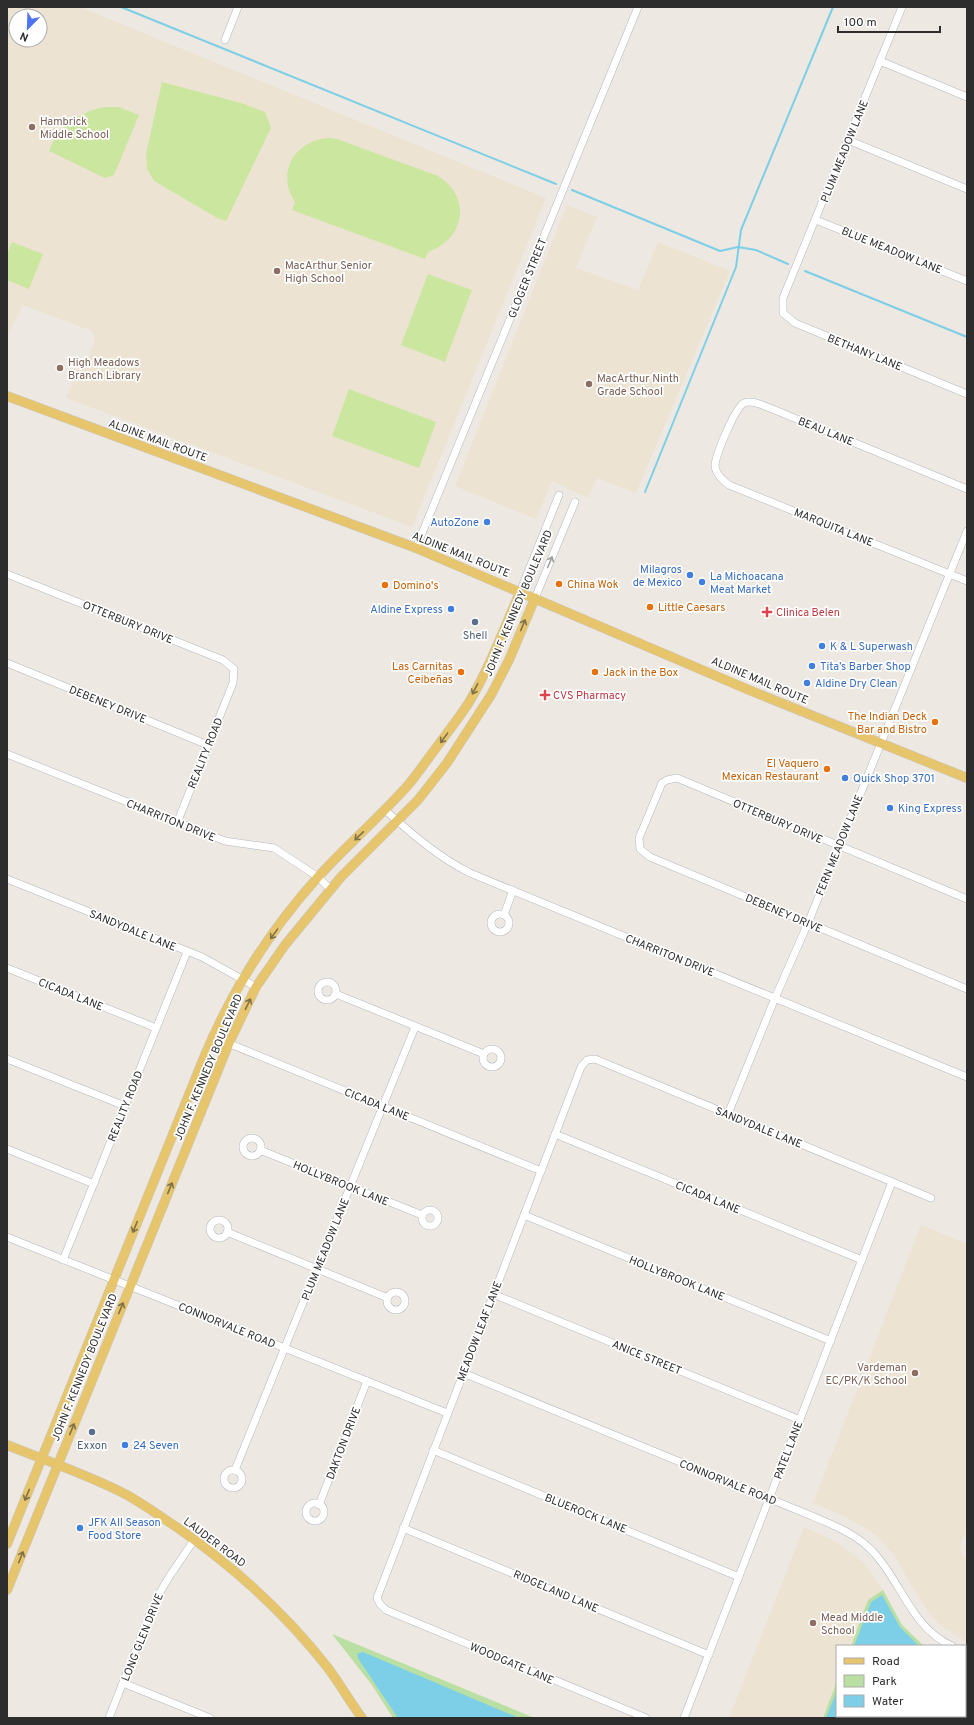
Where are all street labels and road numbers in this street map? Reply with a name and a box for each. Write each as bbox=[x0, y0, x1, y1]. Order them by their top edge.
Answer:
street label: PLUM MEADOW LANE bbox=[818, 98, 872, 205]
street label: BLUE MEADOW LANE bbox=[839, 224, 944, 278]
street label: GLOGER STREET bbox=[505, 236, 550, 321]
street label: BETHANY LANE bbox=[825, 332, 904, 374]
street label: BEAU LANE bbox=[796, 414, 856, 449]
street label: ALDINE MAIL ROUTE bbox=[106, 417, 209, 465]
street label: MARQUITA LANE bbox=[792, 506, 875, 550]
street label: JOHN F. KENNEDY BOULEVARD bbox=[482, 528, 556, 679]
street label: ALDINE MAIL ROUTE bbox=[410, 529, 512, 581]
street label: OTTERBURY DRIVE bbox=[80, 598, 175, 648]
street label: ALDINE MAIL ROUTE bbox=[709, 654, 810, 708]
street label: DEBENEY DRIVE bbox=[67, 683, 148, 727]
street label: REALITY ROAD bbox=[185, 716, 227, 791]
street label: FERN MEADOW LANE bbox=[813, 793, 867, 898]
street label: CHARRITON DRIVE bbox=[124, 797, 217, 845]
street label: OTTERBURY DRIVE bbox=[730, 797, 825, 847]
street label: DEBENEY DRIVE bbox=[743, 891, 824, 936]
street label: SANDYDALE LANE bbox=[87, 907, 178, 955]
street label: CHARRITON DRIVE bbox=[623, 932, 716, 980]
street label: CICADA LANE bbox=[36, 976, 105, 1014]
street label: JOHN F. KENNEDY BOULEVARD bbox=[172, 992, 246, 1143]
street label: REALITY ROAD bbox=[105, 1069, 147, 1144]
street label: CICADA LANE bbox=[342, 1086, 411, 1124]
street label: SANDYDALE LANE bbox=[713, 1104, 804, 1152]
street label: HOLLYBROOK LANE bbox=[291, 1158, 391, 1210]
street label: CICADA LANE bbox=[673, 1179, 742, 1217]
street label: PLUM MEADOW LANE bbox=[299, 1196, 353, 1303]
street label: HOLLYBROOK LANE bbox=[627, 1253, 727, 1305]
street label: MEADOW LEAF LANE bbox=[454, 1279, 506, 1383]
street label: JOHN F. KENNEDY BOULEVARD bbox=[49, 1292, 121, 1443]
street label: CONNORVALE ROAD bbox=[176, 1300, 277, 1352]
street label: ANICE STREET bbox=[610, 1338, 683, 1378]
street label: DAKTON DRIVE bbox=[324, 1405, 364, 1482]
street label: PATEL LANE bbox=[771, 1419, 806, 1482]
street label: CONNORVALE ROAD bbox=[677, 1457, 778, 1509]
street label: BLUEROCK LANE bbox=[542, 1491, 629, 1537]
street label: LAUDER ROAD bbox=[180, 1515, 248, 1571]
street label: RIDGELAND LANE bbox=[511, 1568, 600, 1616]
street label: LONG GLEN DRIVE bbox=[119, 1591, 167, 1684]
street label: WOODGATE LANE bbox=[468, 1640, 556, 1688]

